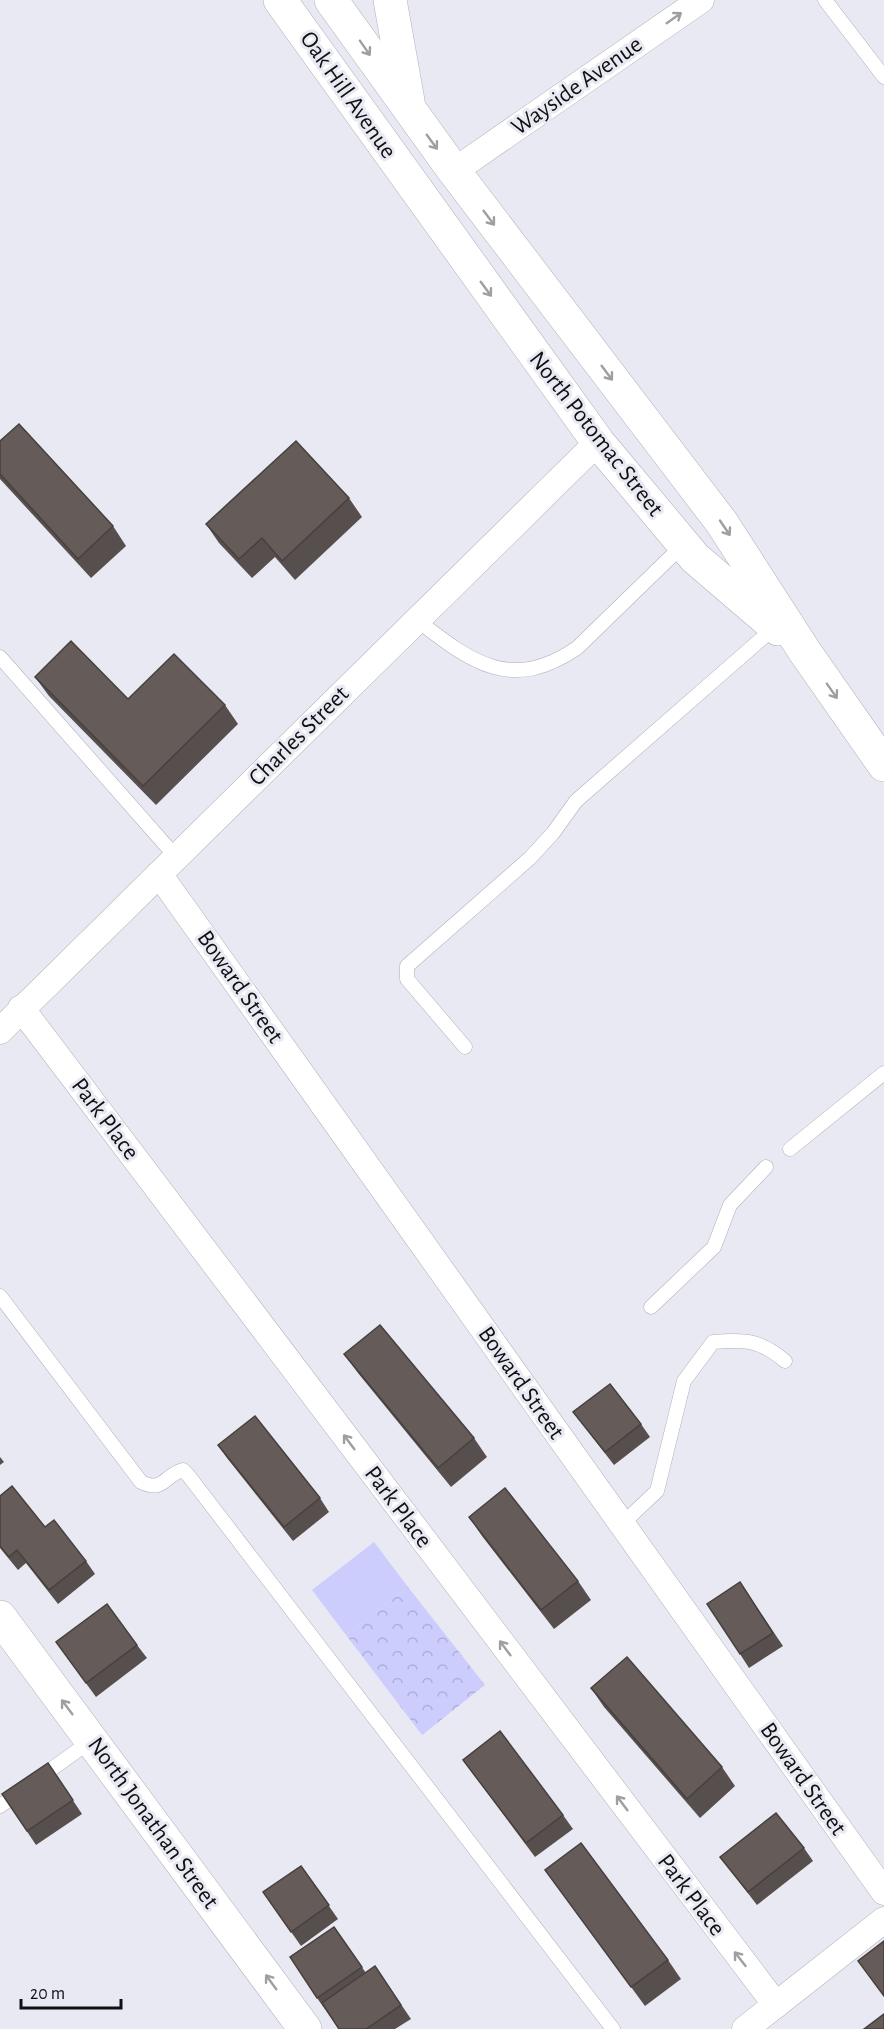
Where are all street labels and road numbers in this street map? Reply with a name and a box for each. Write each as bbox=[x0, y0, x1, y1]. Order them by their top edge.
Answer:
street label: Oak Hill Avenue bbox=[295, 27, 401, 163]
street label: Wayside Avenue bbox=[507, 32, 647, 140]
street label: North Potomac Street bbox=[525, 347, 668, 521]
street label: Charles Street bbox=[245, 681, 354, 790]
street label: Boward Street bbox=[192, 926, 288, 1048]
street label: Park Place bbox=[67, 1074, 143, 1164]
street label: Boward Street bbox=[473, 1322, 569, 1444]
street label: Park Place bbox=[360, 1462, 436, 1552]
street label: Boward Street bbox=[755, 1718, 851, 1840]
street label: North Jonathan Street bbox=[83, 1733, 223, 1913]
street label: Park Place bbox=[653, 1850, 729, 1940]

